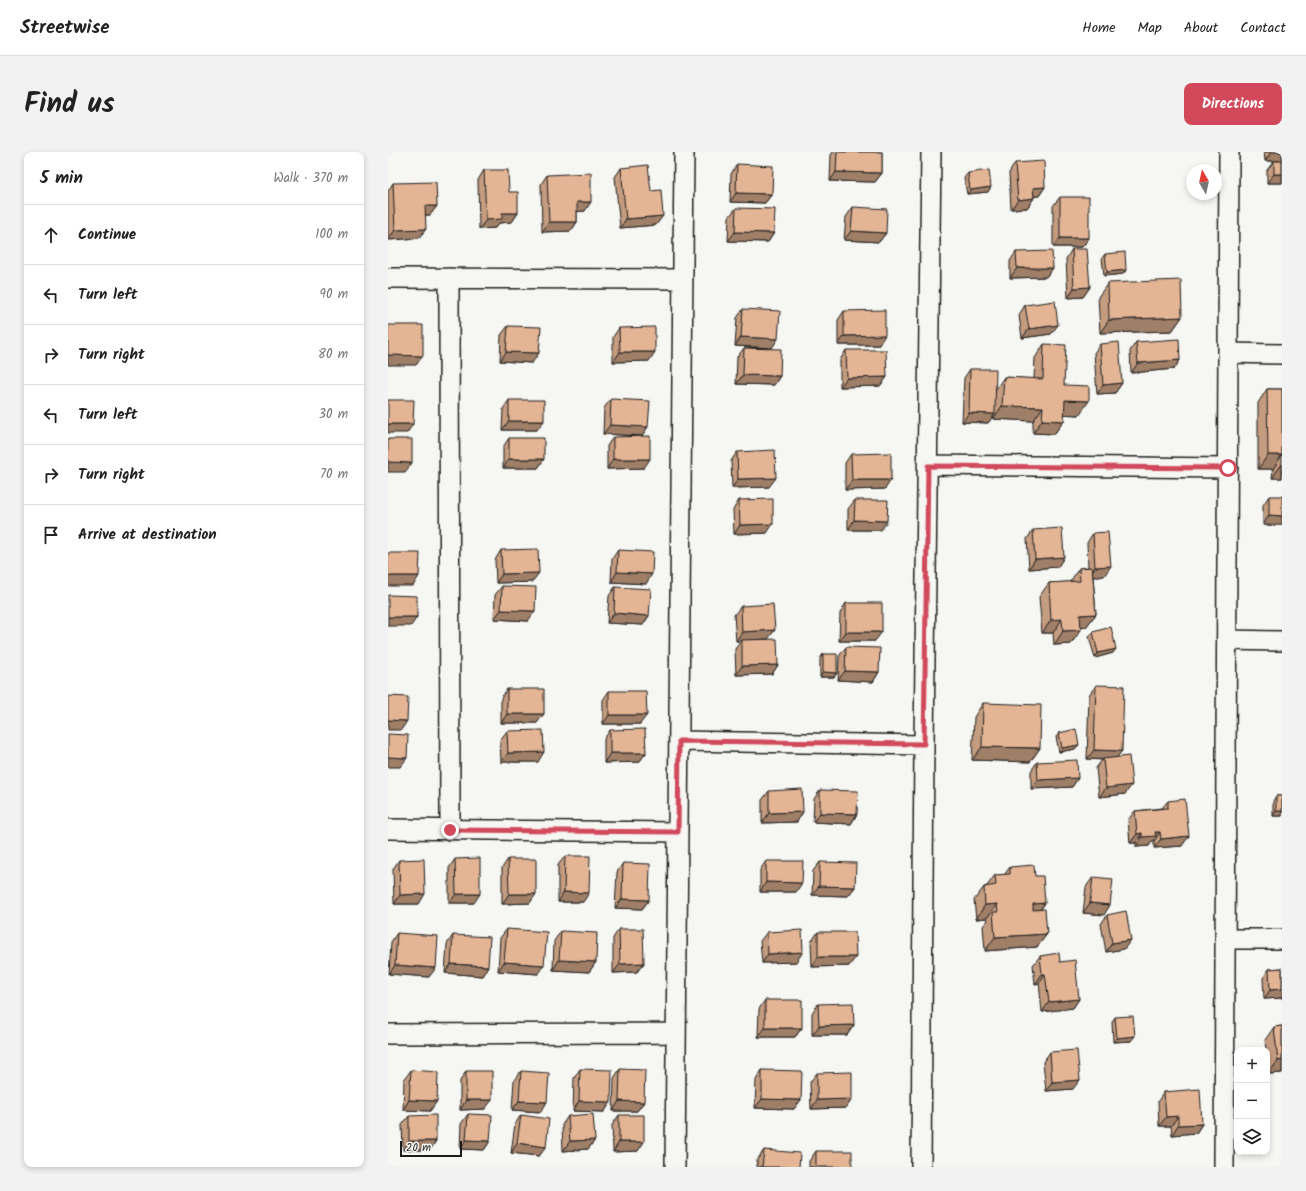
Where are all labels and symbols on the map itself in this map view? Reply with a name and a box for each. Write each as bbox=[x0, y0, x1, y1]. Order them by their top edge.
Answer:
north arrow bbox=[1186, 164, 1222, 200]
route start bbox=[1219, 459, 1237, 477]
route end bbox=[441, 821, 459, 839]
scale bar bbox=[400, 1139, 462, 1158]

